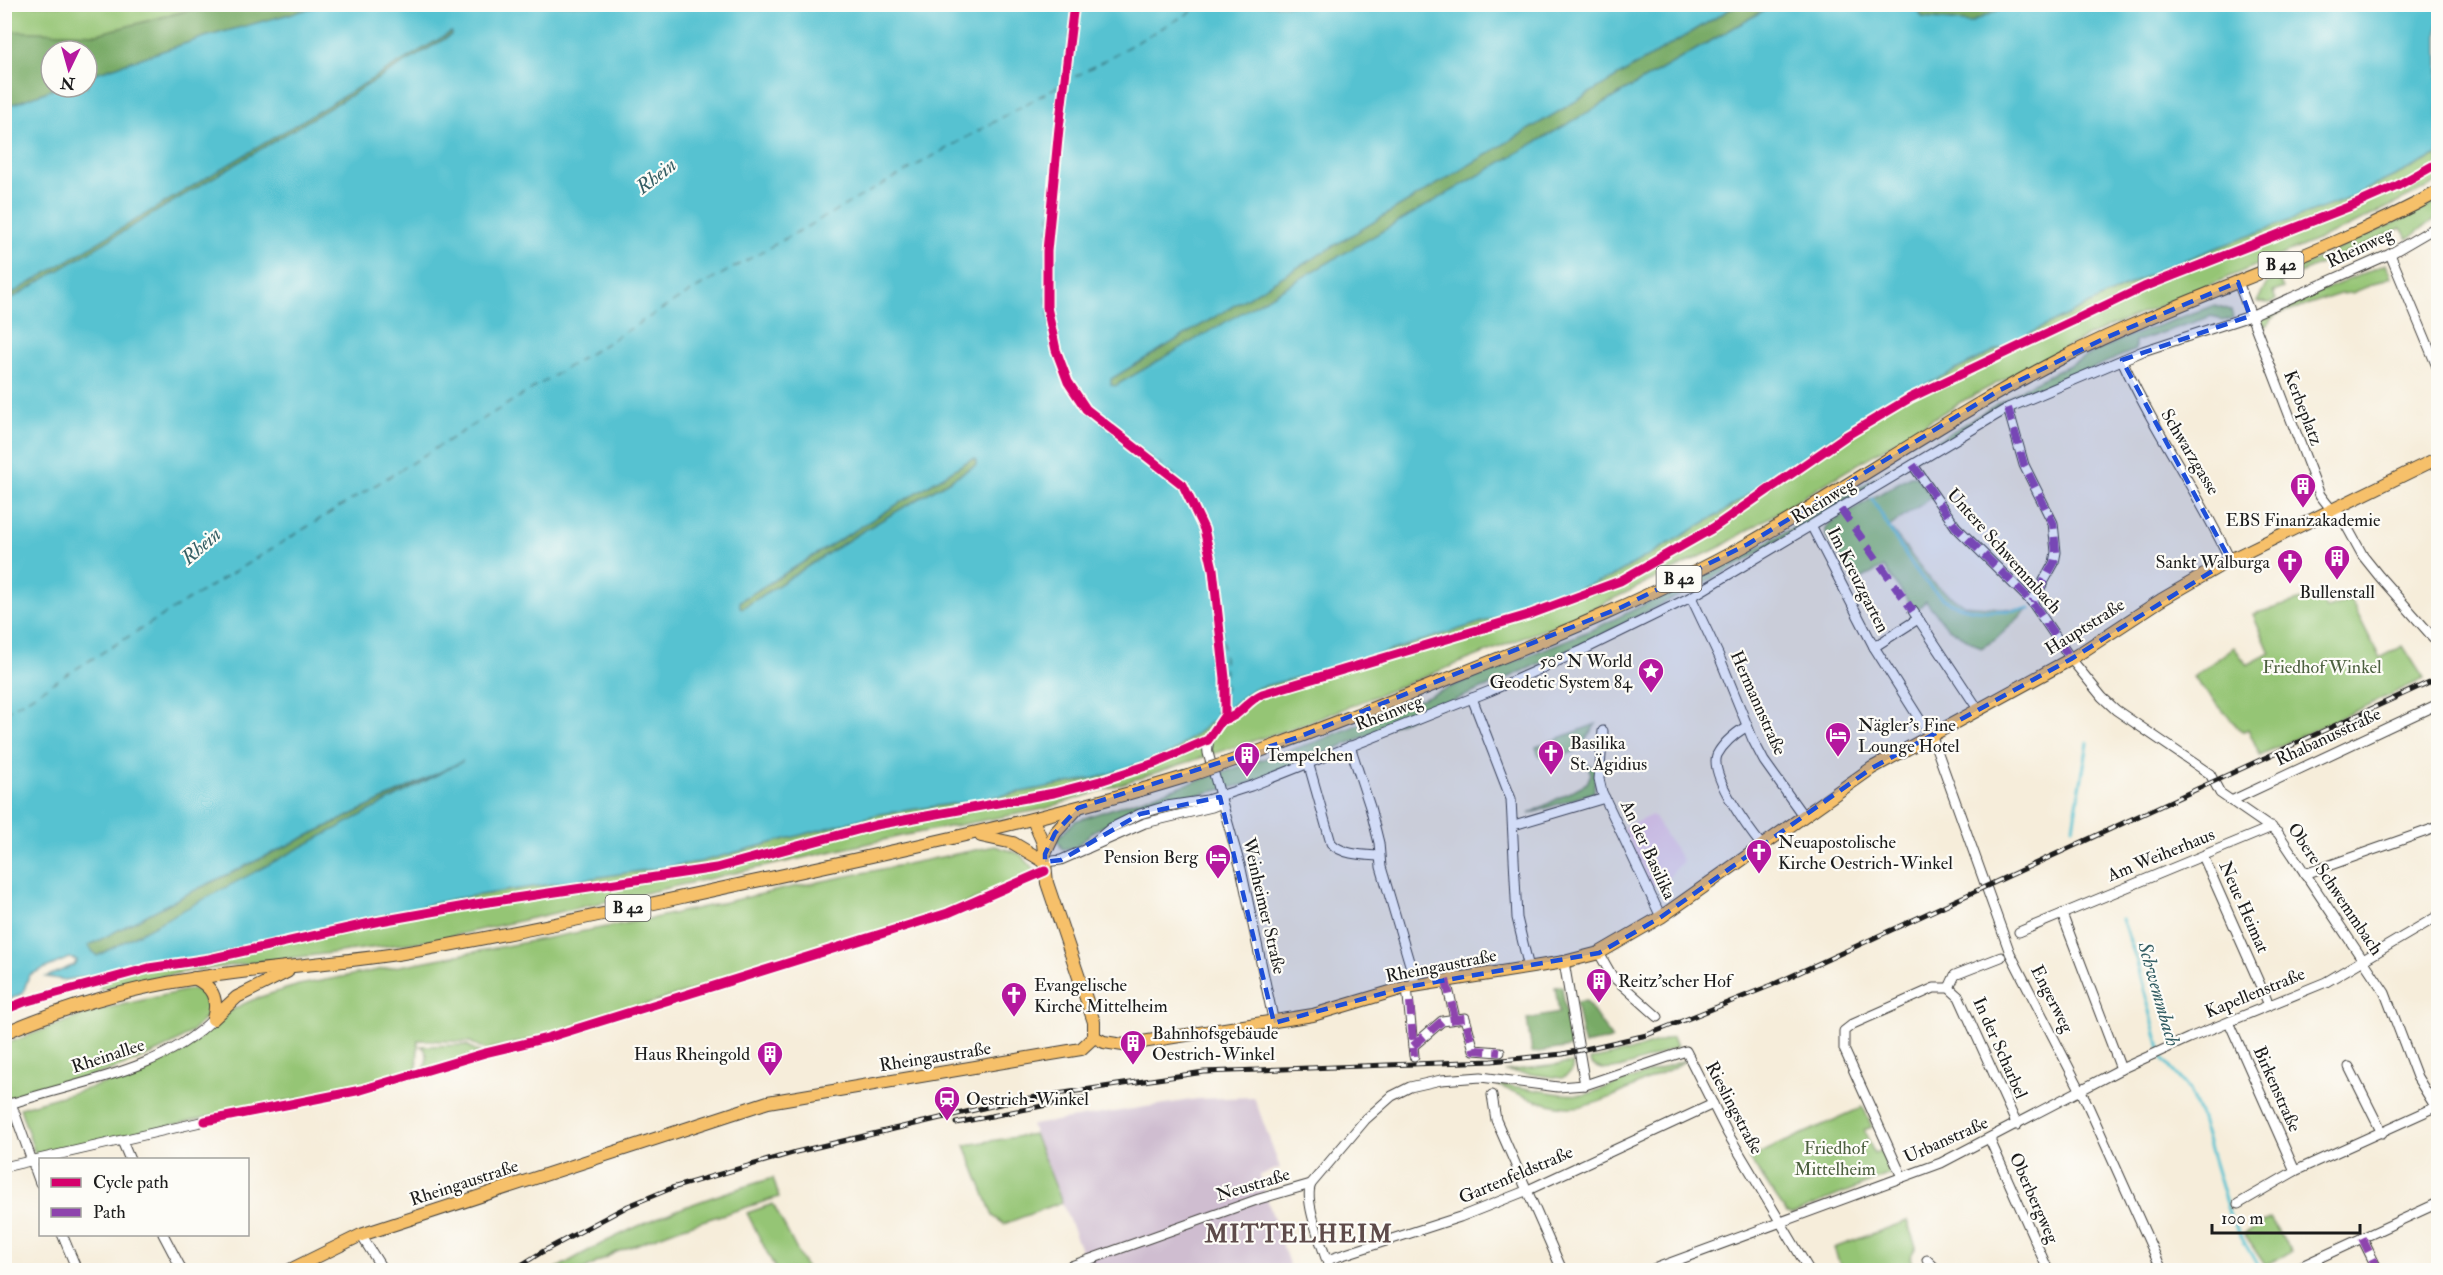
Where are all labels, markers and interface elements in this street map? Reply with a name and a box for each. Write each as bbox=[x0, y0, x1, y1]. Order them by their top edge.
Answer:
north arrow bbox=[39, 39, 99, 99]
text: N bbox=[59, 72, 77, 94]
water label: Rhein bbox=[630, 152, 681, 200]
street label: Rheinweg bbox=[2323, 222, 2398, 273]
road number: B 42 bbox=[2258, 252, 2304, 278]
street label: Kerbeplatz bbox=[2278, 367, 2328, 449]
street label: Schwarzgasse bbox=[2155, 405, 2225, 500]
building icon: EBS Finanzakademie bbox=[2288, 471, 2318, 509]
street label: Rheinweg bbox=[1787, 472, 1860, 529]
street label: Untere Schwemmbach bbox=[1942, 484, 2067, 619]
place label: EBS Finanzakademie bbox=[2225, 509, 2381, 532]
water label: Rhein bbox=[175, 522, 226, 571]
street label: Im Kreuzgarten bbox=[1822, 523, 1894, 637]
building icon: Bullenstall bbox=[2322, 543, 2352, 581]
church icon: Sankt Walburga bbox=[2275, 547, 2305, 585]
place label: Sankt Walburga bbox=[2156, 551, 2271, 574]
road number: B 42 bbox=[1656, 566, 1702, 592]
place label: Bullenstall bbox=[2299, 581, 2375, 604]
street label: Hauptstraße bbox=[2041, 593, 2130, 661]
street label: Hermannstraße bbox=[1725, 647, 1791, 759]
place label: 50° N World Geodetic System 84 bbox=[1489, 650, 1633, 694]
place icon: 50° N World Geodetic System 84 bbox=[1636, 656, 1666, 694]
park label: Friedhof Winkel bbox=[2262, 656, 2382, 679]
street label: Rheinweg bbox=[1352, 689, 1427, 736]
street label: Rhabanusstraße bbox=[2272, 702, 2385, 772]
place label: Nägler's Fine Lounge Hotel bbox=[1858, 714, 1960, 758]
hotel icon: Nägler's Fine Lounge Hotel bbox=[1823, 720, 1853, 758]
place label: Basilika St. Ägidius bbox=[1570, 732, 1647, 776]
church icon: Basilika St. Ägidius bbox=[1536, 738, 1566, 776]
building icon: Tempelchen bbox=[1232, 740, 1262, 778]
place label: Tempelchen bbox=[1266, 744, 1353, 767]
street label: An der Basilika bbox=[1615, 796, 1681, 904]
street label: Obere Schwemmbach bbox=[2282, 818, 2388, 960]
street label: Am Weiherhaus bbox=[2103, 823, 2218, 887]
place label: Neuapostolische Kirche Oestrich-Winkel bbox=[1778, 831, 1953, 875]
street label: Weinheimer Straße bbox=[1237, 835, 1291, 977]
church icon: Neuapostolische Kirche Oestrich-Winkel bbox=[1744, 837, 1774, 875]
hotel icon: Pension Berg bbox=[1203, 842, 1233, 880]
place label: Pension Berg bbox=[1104, 846, 1199, 869]
street label: Neue Heimat bbox=[2214, 858, 2274, 957]
road number: B 42 bbox=[606, 895, 650, 921]
water label: Schwemmbach bbox=[2132, 938, 2186, 1049]
street label: Rheingaustraße bbox=[1383, 944, 1499, 988]
street label: Engerweg bbox=[2025, 961, 2079, 1038]
street label: Kapellenstraße bbox=[2202, 962, 2309, 1024]
building icon: Reitz’scher Hof bbox=[1584, 966, 1614, 1004]
place label: Reitz’scher Hof bbox=[1618, 970, 1735, 993]
place label: Evangelische Kirche Mittelheim bbox=[1034, 974, 1168, 1018]
church icon: Evangelische Kirche Mittelheim bbox=[999, 980, 1029, 1018]
street label: In der Scharbel bbox=[1967, 994, 2033, 1103]
place label: Bahnhofsgebäude Oestrich-Winkel bbox=[1152, 1022, 1279, 1066]
building icon: Bahnhofsgebäude Oestrich-Winkel bbox=[1118, 1028, 1148, 1066]
street label: Rheinallee bbox=[69, 1033, 148, 1079]
street label: Rheingaustraße bbox=[877, 1037, 993, 1077]
building icon: Haus Rheingold bbox=[755, 1039, 785, 1077]
street label: Birkenstraße bbox=[2248, 1042, 2306, 1136]
place label: Haus Rheingold bbox=[634, 1043, 750, 1066]
street label: Rieslingstraße bbox=[1700, 1058, 1768, 1159]
station icon: Oestrich-Winkel bbox=[932, 1084, 962, 1122]
place label: Oestrich-Winkel bbox=[966, 1088, 1089, 1111]
street label: Urbanstraße bbox=[1900, 1111, 1992, 1169]
park label: Friedhof Mittelheim bbox=[1794, 1137, 1876, 1181]
street label: Gartenfeldstraße bbox=[1455, 1140, 1577, 1209]
street label: Oberbergweg bbox=[2004, 1149, 2065, 1248]
street label: Rheingaustraße bbox=[407, 1154, 522, 1211]
legend bbox=[39, 1158, 249, 1236]
street label: Neustraße bbox=[1213, 1163, 1293, 1207]
text: Cycle path bbox=[93, 1171, 169, 1194]
scale bar bbox=[2212, 1197, 2360, 1235]
text: Path bbox=[93, 1201, 126, 1224]
text: 100 m bbox=[2221, 1207, 2264, 1230]
district label: MITTELHEIM bbox=[1204, 1219, 1393, 1250]

